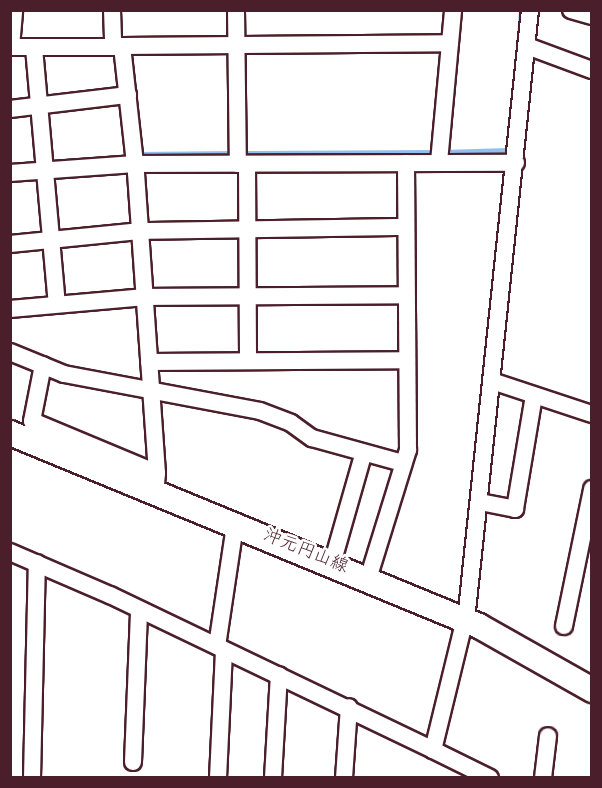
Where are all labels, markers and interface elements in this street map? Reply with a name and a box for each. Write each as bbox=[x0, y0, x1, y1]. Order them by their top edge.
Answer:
street label: 沖元円山線 bbox=[259, 526, 351, 580]

